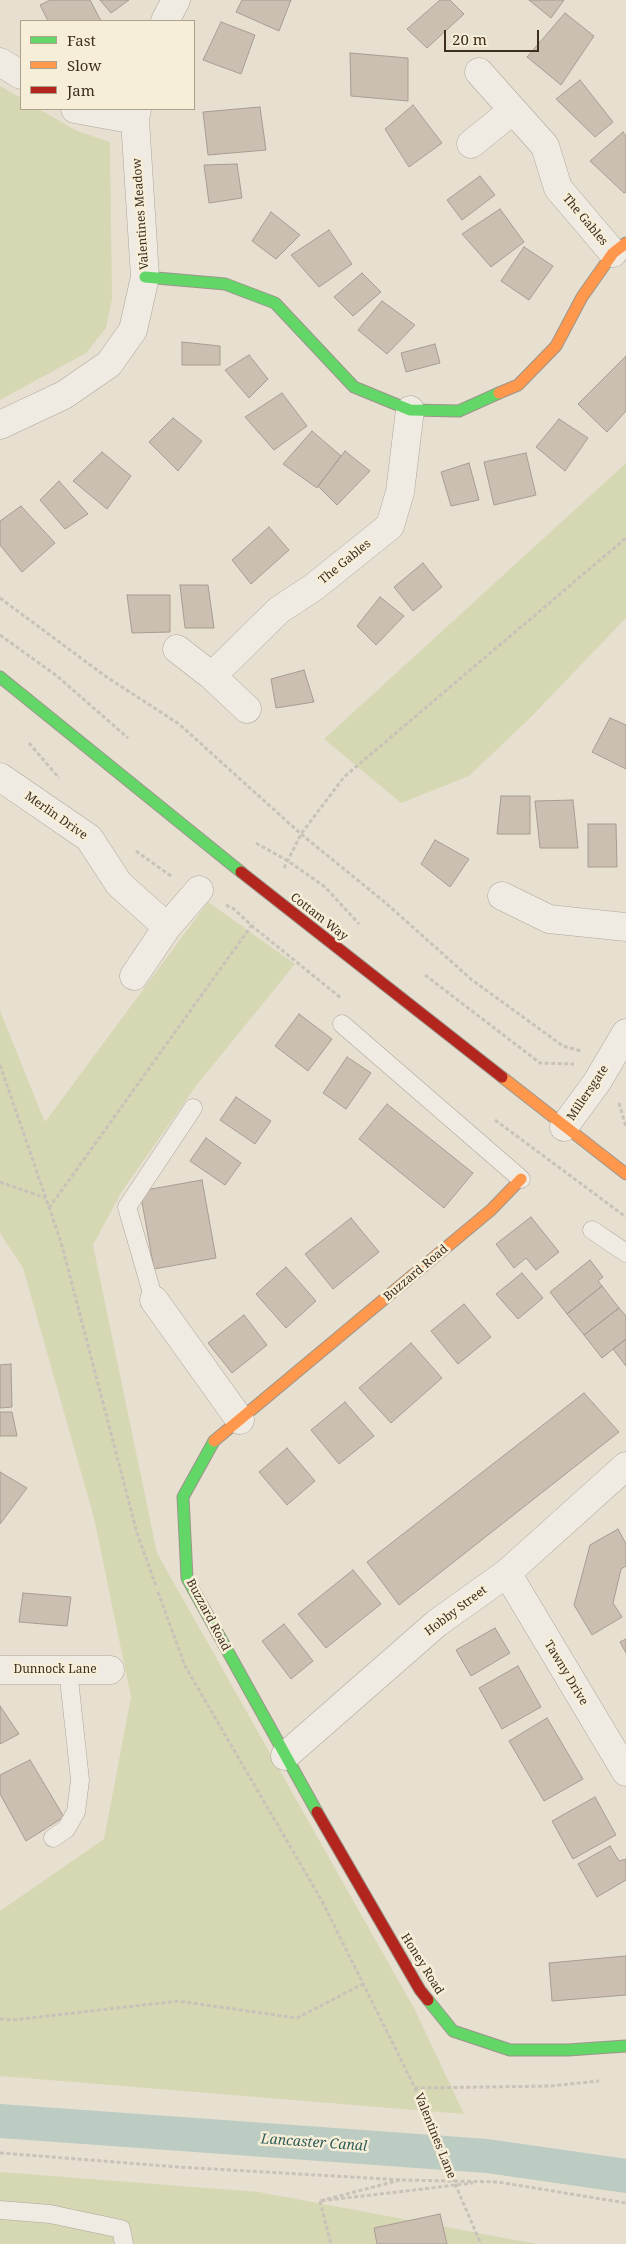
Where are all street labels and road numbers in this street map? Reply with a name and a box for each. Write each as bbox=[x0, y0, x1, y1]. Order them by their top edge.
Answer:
street label: Valentines Meadow bbox=[130, 158, 152, 270]
street label: The Gables bbox=[559, 191, 611, 249]
street label: The Gables bbox=[316, 537, 374, 587]
street label: Merlin Drive bbox=[22, 789, 90, 843]
street label: Cottam Way bbox=[287, 890, 351, 944]
street label: Millersgate bbox=[564, 1062, 612, 1124]
street label: Buzzard Road bbox=[381, 1242, 451, 1304]
street label: Buzzard Road bbox=[183, 1577, 233, 1653]
street label: Hobby Street bbox=[422, 1583, 490, 1639]
street label: Tawny Drive bbox=[541, 1638, 591, 1708]
street label: Dunnock Lane bbox=[13, 1663, 97, 1677]
street label: Honey Road bbox=[398, 1931, 446, 1997]
street label: Valentines Lane bbox=[411, 2091, 459, 2181]

